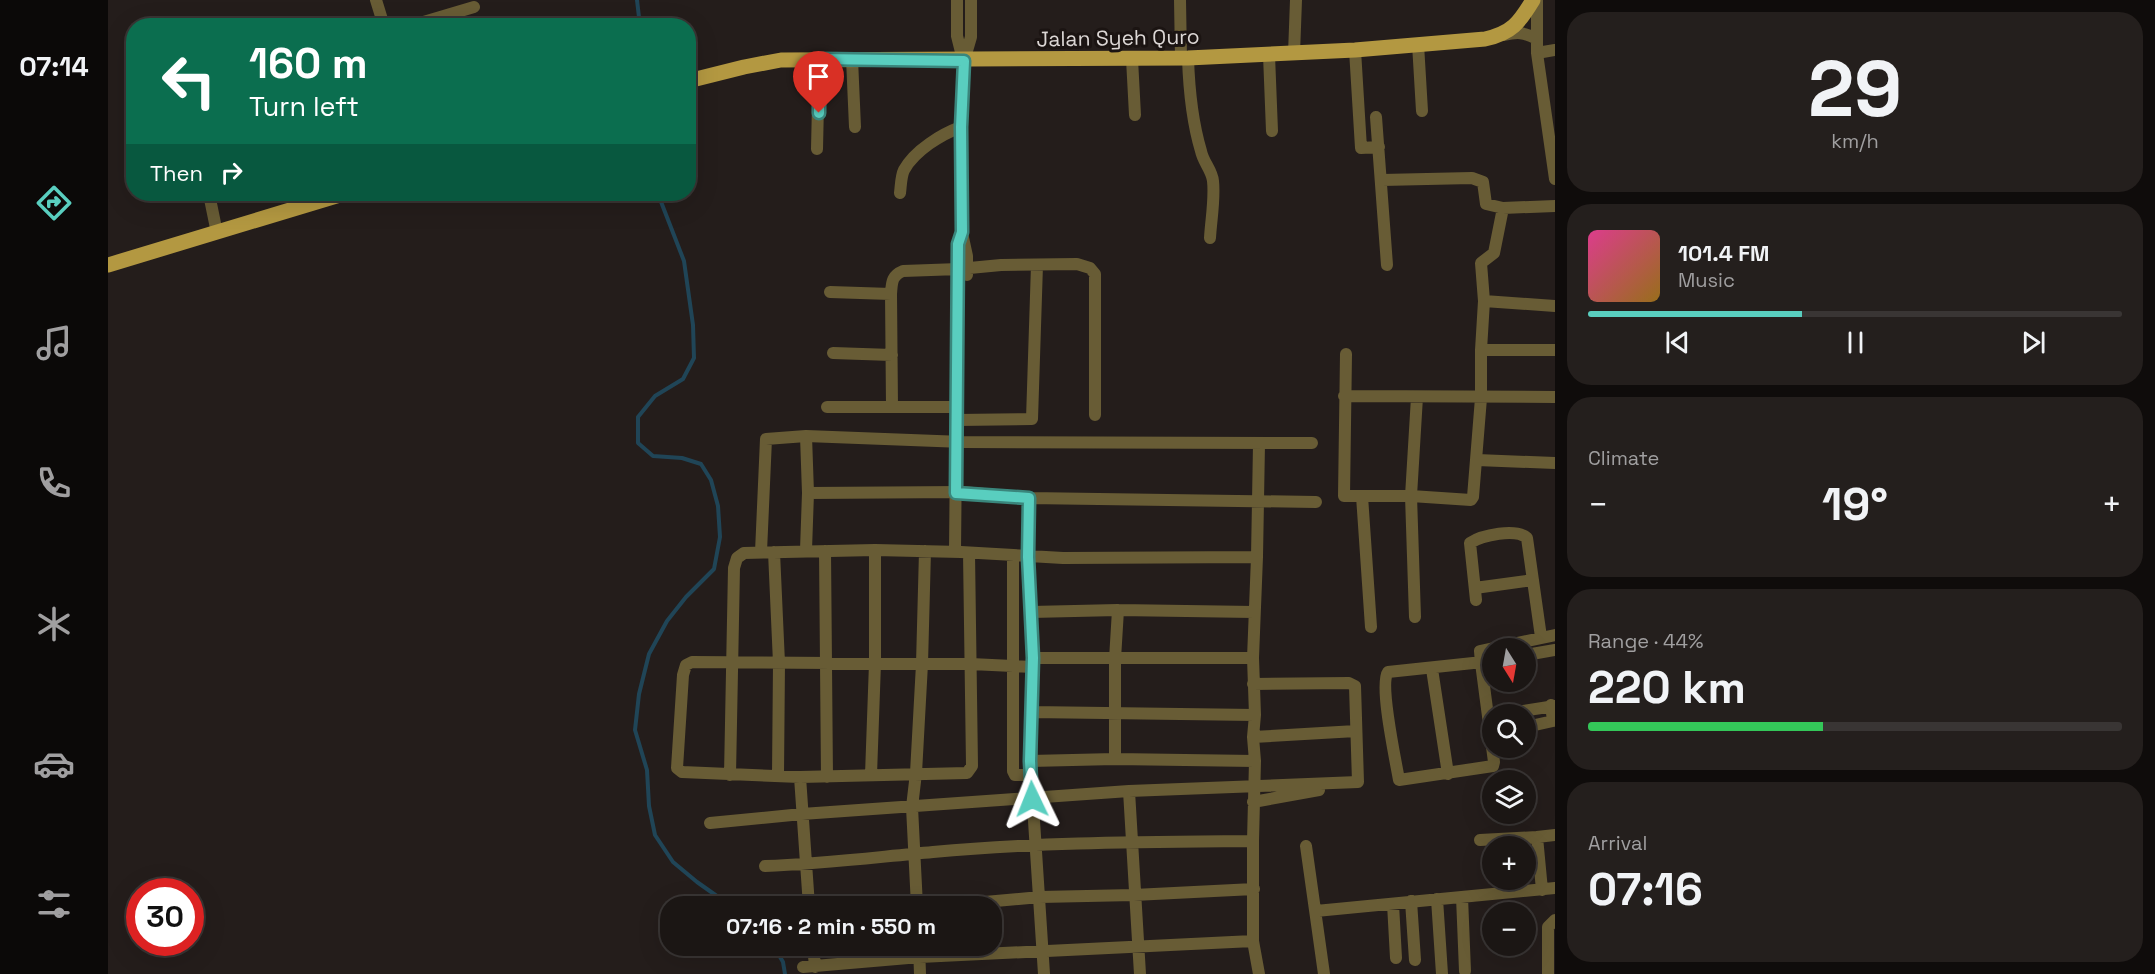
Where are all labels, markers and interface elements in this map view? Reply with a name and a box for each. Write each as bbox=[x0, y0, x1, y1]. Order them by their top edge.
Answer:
street label: Jalan Syeh Quro bbox=[1036, 23, 1200, 52]
text: 160 m bbox=[249, 37, 368, 90]
text: 29 bbox=[1808, 39, 1902, 139]
icon: left bbox=[150, 42, 228, 120]
text: 07:14 bbox=[19, 49, 89, 84]
pin bbox=[793, 51, 844, 113]
icon: arrive bbox=[802, 60, 835, 93]
text: Turn left bbox=[249, 89, 359, 124]
text: km/h bbox=[1831, 128, 1879, 154]
icon: right bbox=[215, 156, 248, 189]
text: Then bbox=[150, 159, 203, 187]
icon: directions bbox=[33, 182, 75, 224]
text: 101.4 FM bbox=[1678, 239, 1769, 267]
text: Music bbox=[1678, 267, 1735, 293]
icon: music bbox=[33, 322, 75, 364]
icon: previous bbox=[1661, 326, 1694, 359]
icon: pause bbox=[1839, 326, 1872, 359]
icon: next bbox=[2017, 326, 2050, 359]
text: Climate bbox=[1588, 445, 1659, 471]
icon: phone bbox=[33, 462, 75, 504]
text: 19° bbox=[1822, 476, 1888, 533]
text: − bbox=[1588, 484, 1608, 526]
text: + bbox=[2102, 484, 2122, 526]
icon: climate bbox=[33, 603, 75, 645]
text: Range · 44% bbox=[1588, 628, 1704, 654]
north arrow bbox=[1482, 638, 1536, 692]
map controls bbox=[1482, 638, 1536, 956]
text: 220 km bbox=[1588, 659, 1746, 716]
button: search bbox=[1482, 704, 1536, 758]
icon: car bbox=[33, 743, 75, 785]
position arrow bbox=[1000, 767, 1064, 831]
button: layers bbox=[1482, 770, 1536, 824]
text: Arrival bbox=[1588, 830, 1647, 856]
button: + bbox=[1482, 836, 1536, 890]
text: 07:16 bbox=[1588, 861, 1703, 918]
speed limit sign: 30 bbox=[126, 878, 204, 956]
icon: filters bbox=[33, 883, 75, 925]
button: − bbox=[1482, 902, 1536, 956]
text: 07:16 · 2 min · 550 m bbox=[726, 912, 936, 940]

